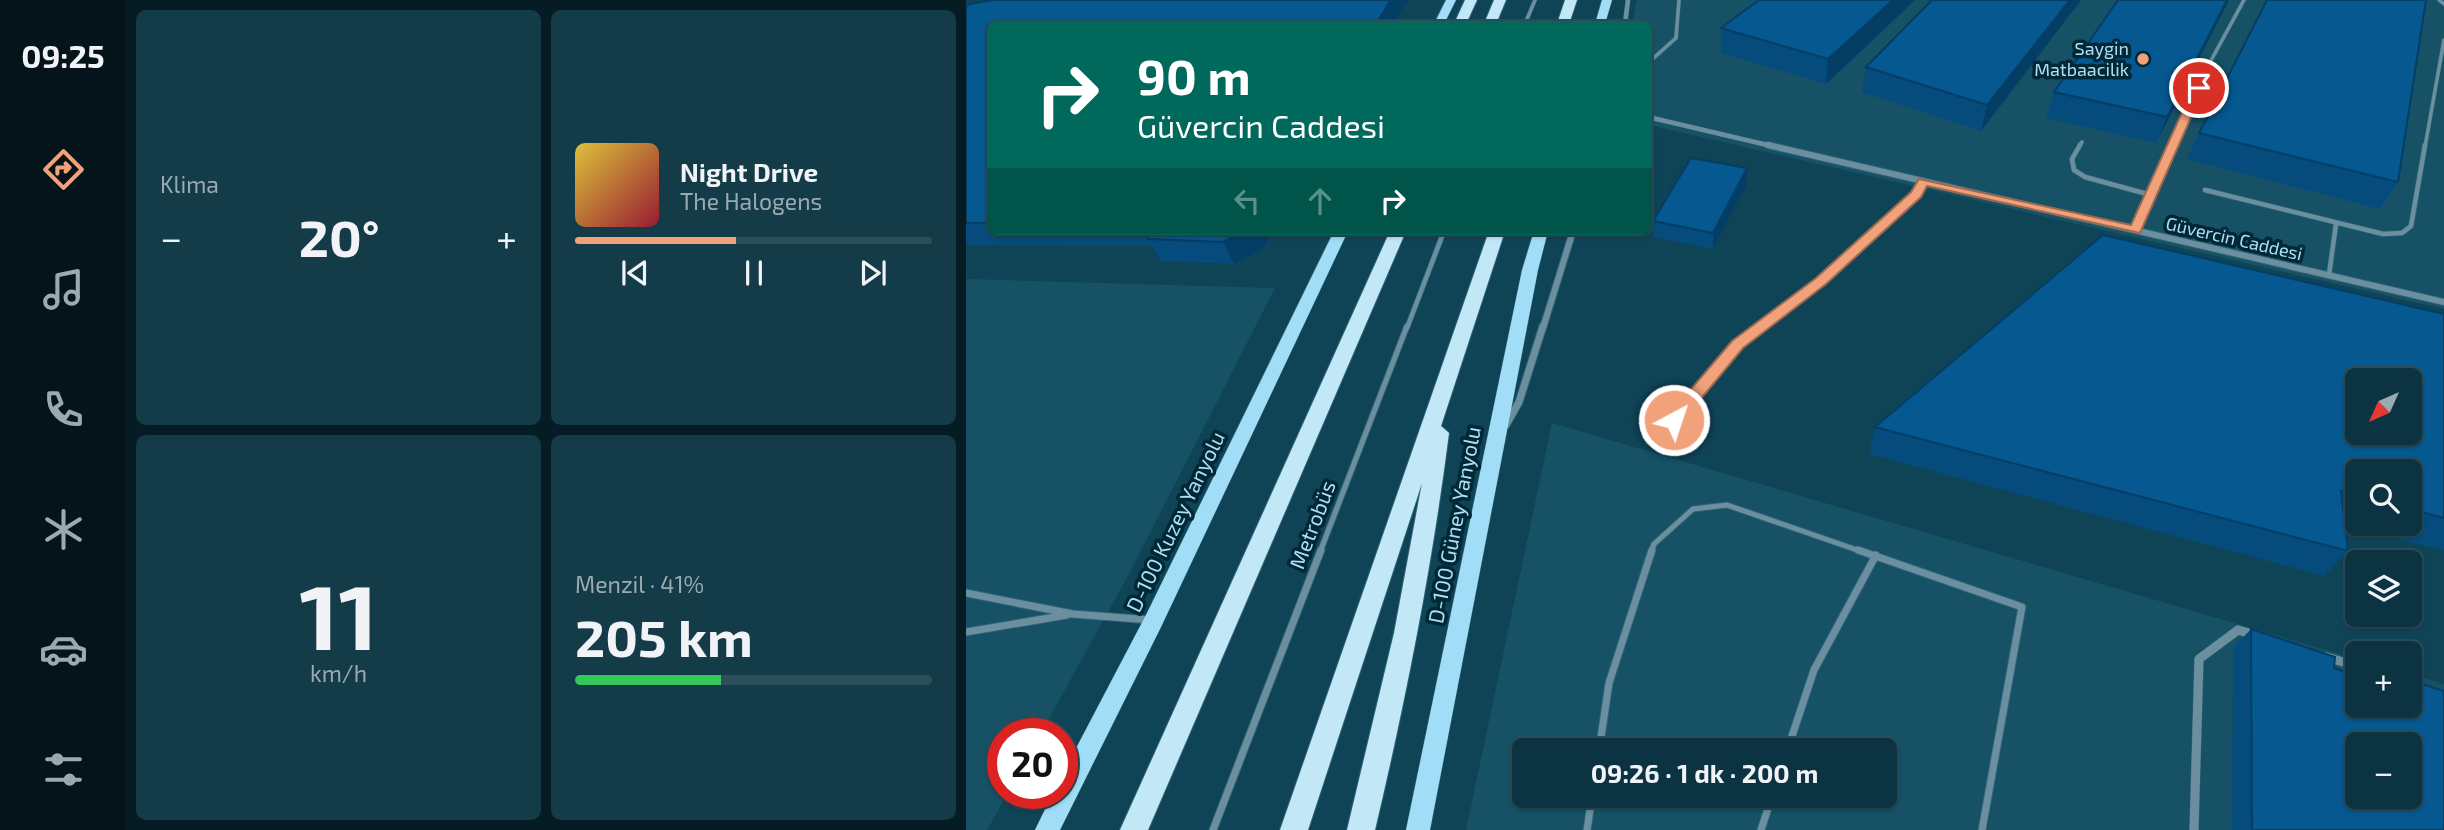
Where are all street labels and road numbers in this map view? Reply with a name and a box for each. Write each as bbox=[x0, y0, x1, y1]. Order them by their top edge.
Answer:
street label: Güvercin Caddesi bbox=[2164, 212, 2305, 264]
street label: D-100 Güney Yanyolu bbox=[1422, 424, 1485, 625]
street label: D-100 Kuzey Yanyolu bbox=[1120, 427, 1229, 616]
street label: Metrobüs bbox=[1283, 477, 1340, 572]

